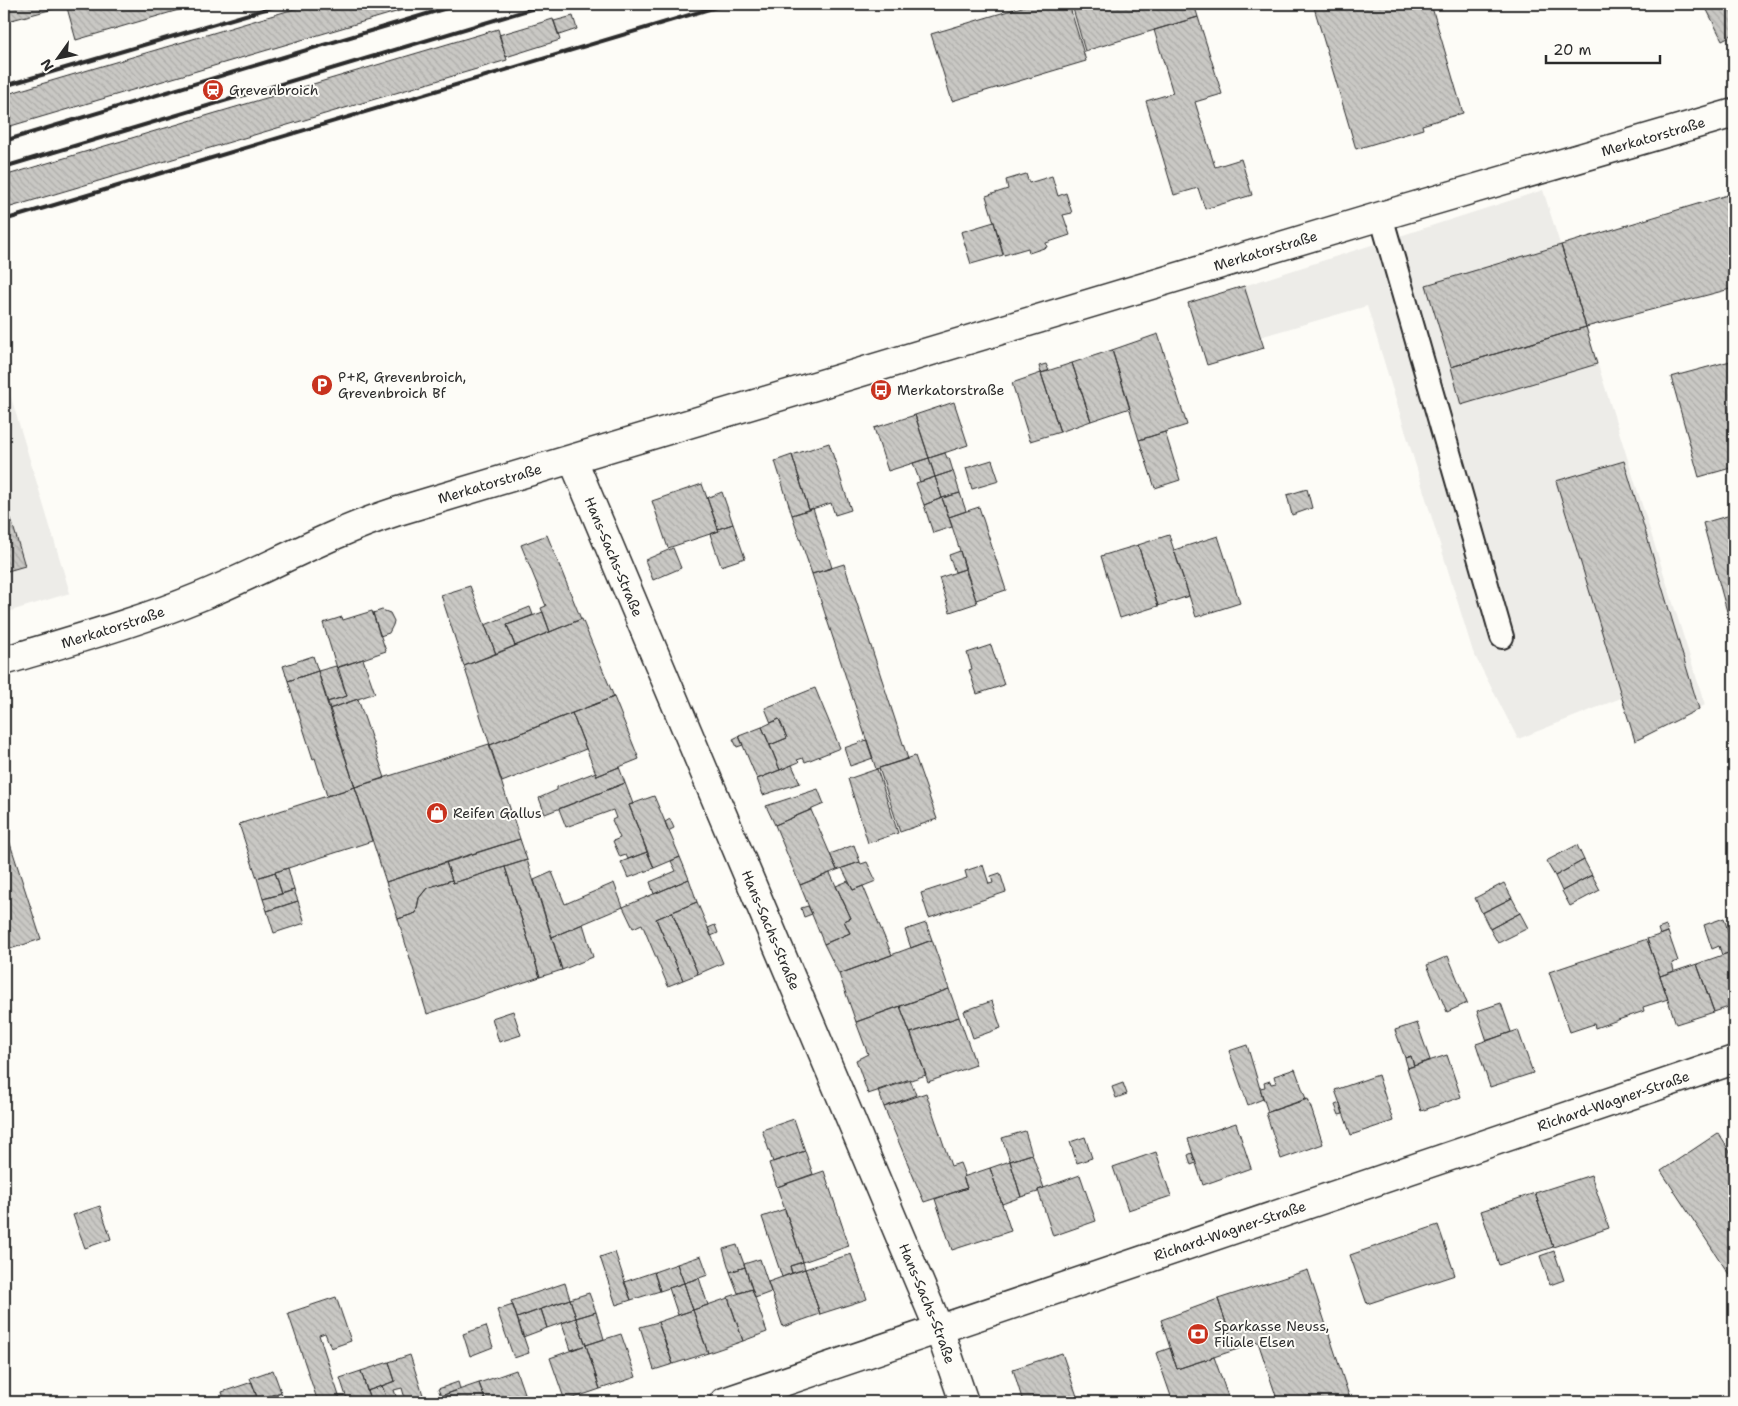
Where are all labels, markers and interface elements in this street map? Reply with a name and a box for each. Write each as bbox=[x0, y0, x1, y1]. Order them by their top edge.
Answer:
north arrow bbox=[32, 32, 82, 82]
scale bar bbox=[1546, 32, 1659, 64]
text: 20 m bbox=[1553, 40, 1592, 60]
text: N bbox=[37, 56, 58, 75]
station icon: Grevenbroich bbox=[201, 78, 225, 102]
place label: Grevenbroich bbox=[229, 81, 318, 99]
street label: Merkatorstraße bbox=[1599, 113, 1707, 160]
street label: Merkatorstraße bbox=[1212, 227, 1320, 275]
place label: P+R, Grevenbroich, Grevenbroich Bf bbox=[338, 368, 466, 402]
parking icon: P+R, Grevenbroich, Grevenbroich Bf bbox=[310, 373, 334, 397]
bus stop icon: Merkatorstraße bbox=[869, 378, 893, 402]
place label: Merkatorstraße bbox=[897, 381, 1004, 399]
street label: Merkatorstraße bbox=[436, 459, 544, 508]
street label: Hans-Sachs-Straße bbox=[581, 494, 647, 619]
street label: Merkatorstraße bbox=[59, 602, 167, 652]
shop icon: Reifen Gallus bbox=[425, 801, 449, 825]
place label: Reifen Gallus bbox=[453, 804, 542, 822]
street label: Hans-Sachs-Straße bbox=[738, 867, 804, 993]
street label: Richard-Wagner-Straße bbox=[1535, 1067, 1692, 1135]
street label: Richard-Wagner-Straße bbox=[1151, 1197, 1308, 1265]
street label: Hans-Sachs-Straße bbox=[895, 1241, 959, 1366]
place label: Sparkasse Neuss, Filiale Elsen bbox=[1214, 1317, 1329, 1351]
bank icon: Sparkasse Neuss, Filiale Elsen bbox=[1186, 1322, 1210, 1346]

